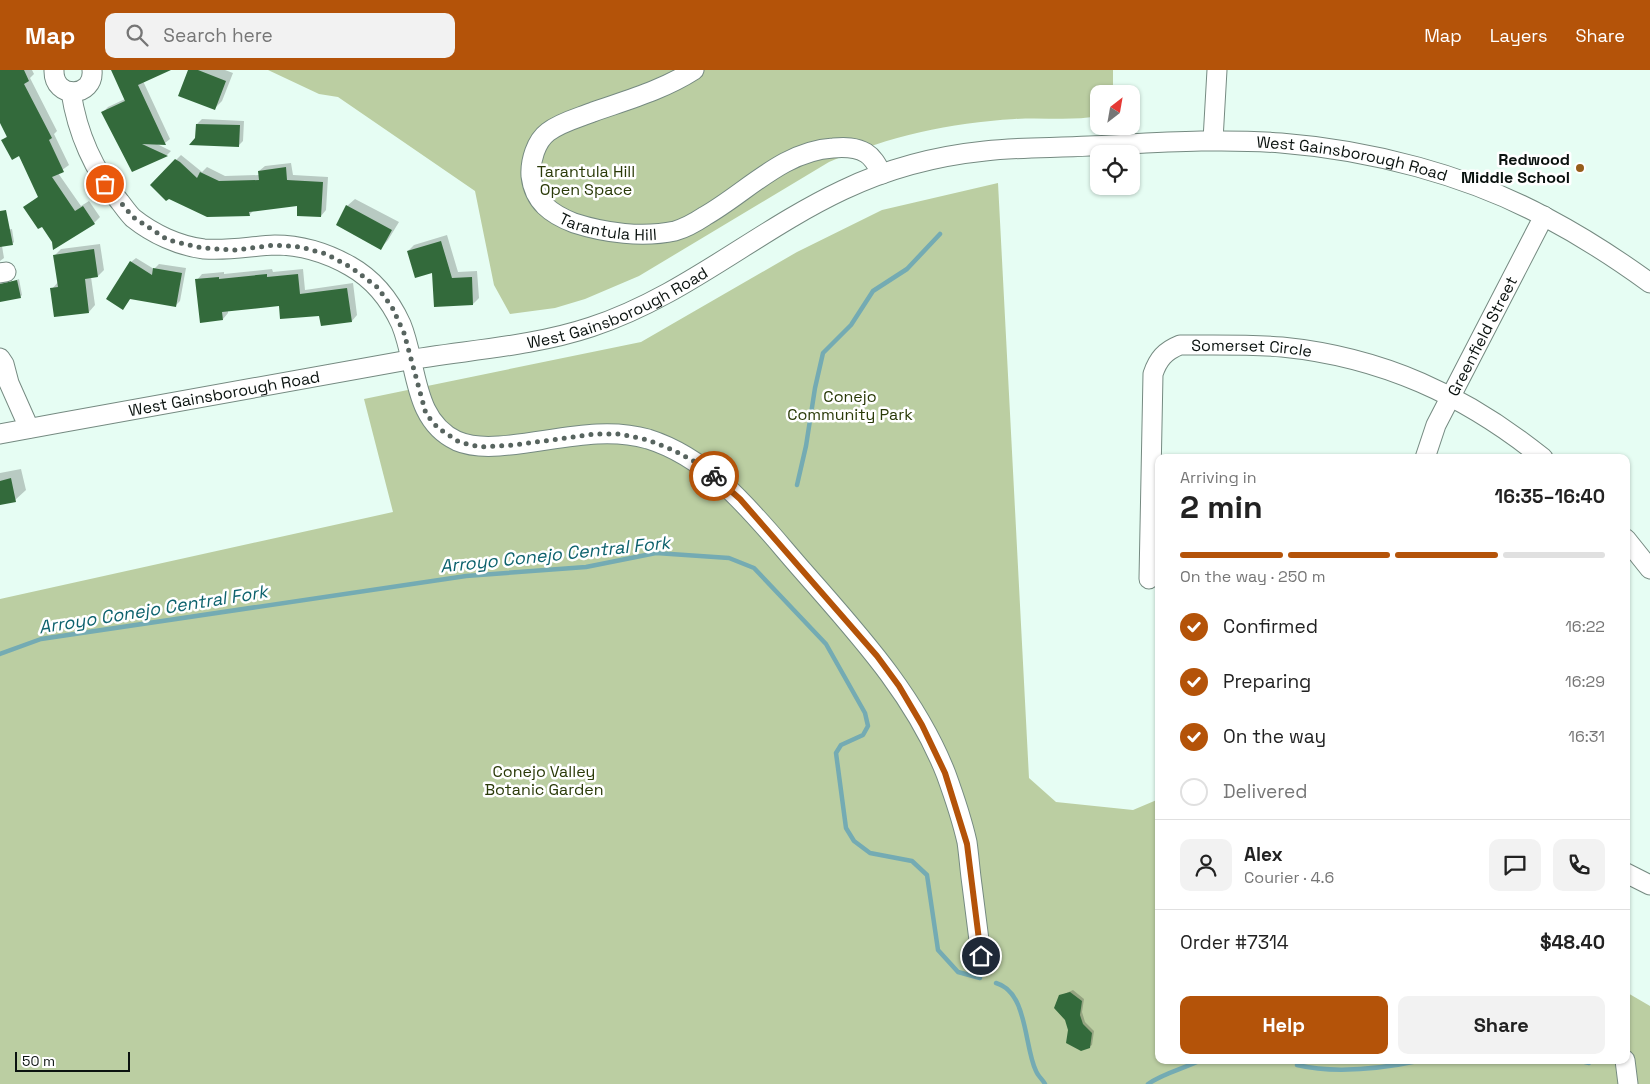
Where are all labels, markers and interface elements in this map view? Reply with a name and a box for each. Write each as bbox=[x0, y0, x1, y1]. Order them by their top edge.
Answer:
search box bbox=[105, 13, 455, 58]
text: Map bbox=[25, 20, 75, 51]
icon: search bbox=[123, 21, 151, 49]
text: Search here bbox=[163, 23, 273, 48]
text: Map bbox=[1424, 24, 1462, 47]
text: Layers bbox=[1490, 24, 1547, 47]
text: Share bbox=[1575, 24, 1625, 47]
north arrow bbox=[1090, 85, 1140, 135]
map controls bbox=[1090, 85, 1140, 195]
street label: West Gainsborough Road bbox=[1256, 131, 1450, 186]
button: locate bbox=[1090, 145, 1140, 195]
place label: Redwood Middle School bbox=[1461, 149, 1570, 188]
park label: Tarantula Hill Open Space bbox=[537, 161, 635, 200]
marker: Redwood Middle School bbox=[1574, 162, 1586, 174]
pin bbox=[84, 163, 126, 205]
icon: bag bbox=[91, 170, 119, 198]
street label: Tarantula Hill bbox=[556, 208, 657, 245]
street label: West Gainsborough Road bbox=[525, 262, 711, 353]
street label: Greenfield Street bbox=[1442, 272, 1522, 400]
street label: Somerset Circle bbox=[1191, 334, 1314, 361]
street label: West Gainsborough Road bbox=[127, 366, 322, 421]
park label: Conejo Community Park bbox=[787, 386, 913, 425]
courier bbox=[689, 451, 739, 501]
icon: bike bbox=[700, 462, 728, 490]
text: Arriving in bbox=[1180, 467, 1257, 488]
text: 16:35–16:40 bbox=[1495, 484, 1605, 509]
text: 2 min bbox=[1180, 487, 1263, 527]
water label: Arroyo Conejo Central Fork bbox=[439, 530, 674, 578]
text: On the way · 250 m bbox=[1180, 566, 1325, 587]
water label: Arroyo Conejo Central Fork bbox=[37, 579, 271, 638]
icon: check bbox=[1180, 613, 1208, 641]
text: Confirmed bbox=[1223, 614, 1318, 639]
text: 16:22 bbox=[1565, 616, 1605, 637]
icon: check bbox=[1180, 668, 1208, 696]
text: Preparing bbox=[1223, 669, 1311, 694]
text: 16:29 bbox=[1565, 671, 1605, 692]
icon: check bbox=[1180, 723, 1208, 751]
text: On the way bbox=[1223, 724, 1326, 749]
text: 16:31 bbox=[1568, 726, 1605, 747]
park label: Conejo Valley Botanic Garden bbox=[484, 761, 604, 800]
text: Delivered bbox=[1223, 779, 1308, 804]
button: person bbox=[1180, 839, 1232, 891]
button: chat bbox=[1489, 839, 1541, 891]
button: phone bbox=[1553, 839, 1605, 891]
text: Alex bbox=[1244, 842, 1283, 867]
text: Courier · 4.6 bbox=[1244, 867, 1334, 888]
text: Order #7314 bbox=[1180, 930, 1289, 955]
text: $48.40 bbox=[1540, 930, 1605, 955]
pin bbox=[960, 935, 1002, 977]
icon: home bbox=[967, 942, 995, 970]
button: Help bbox=[1180, 996, 1388, 1054]
button: Share bbox=[1398, 996, 1605, 1054]
scale bar bbox=[15, 1049, 130, 1072]
text: 50 m bbox=[22, 1052, 55, 1070]

